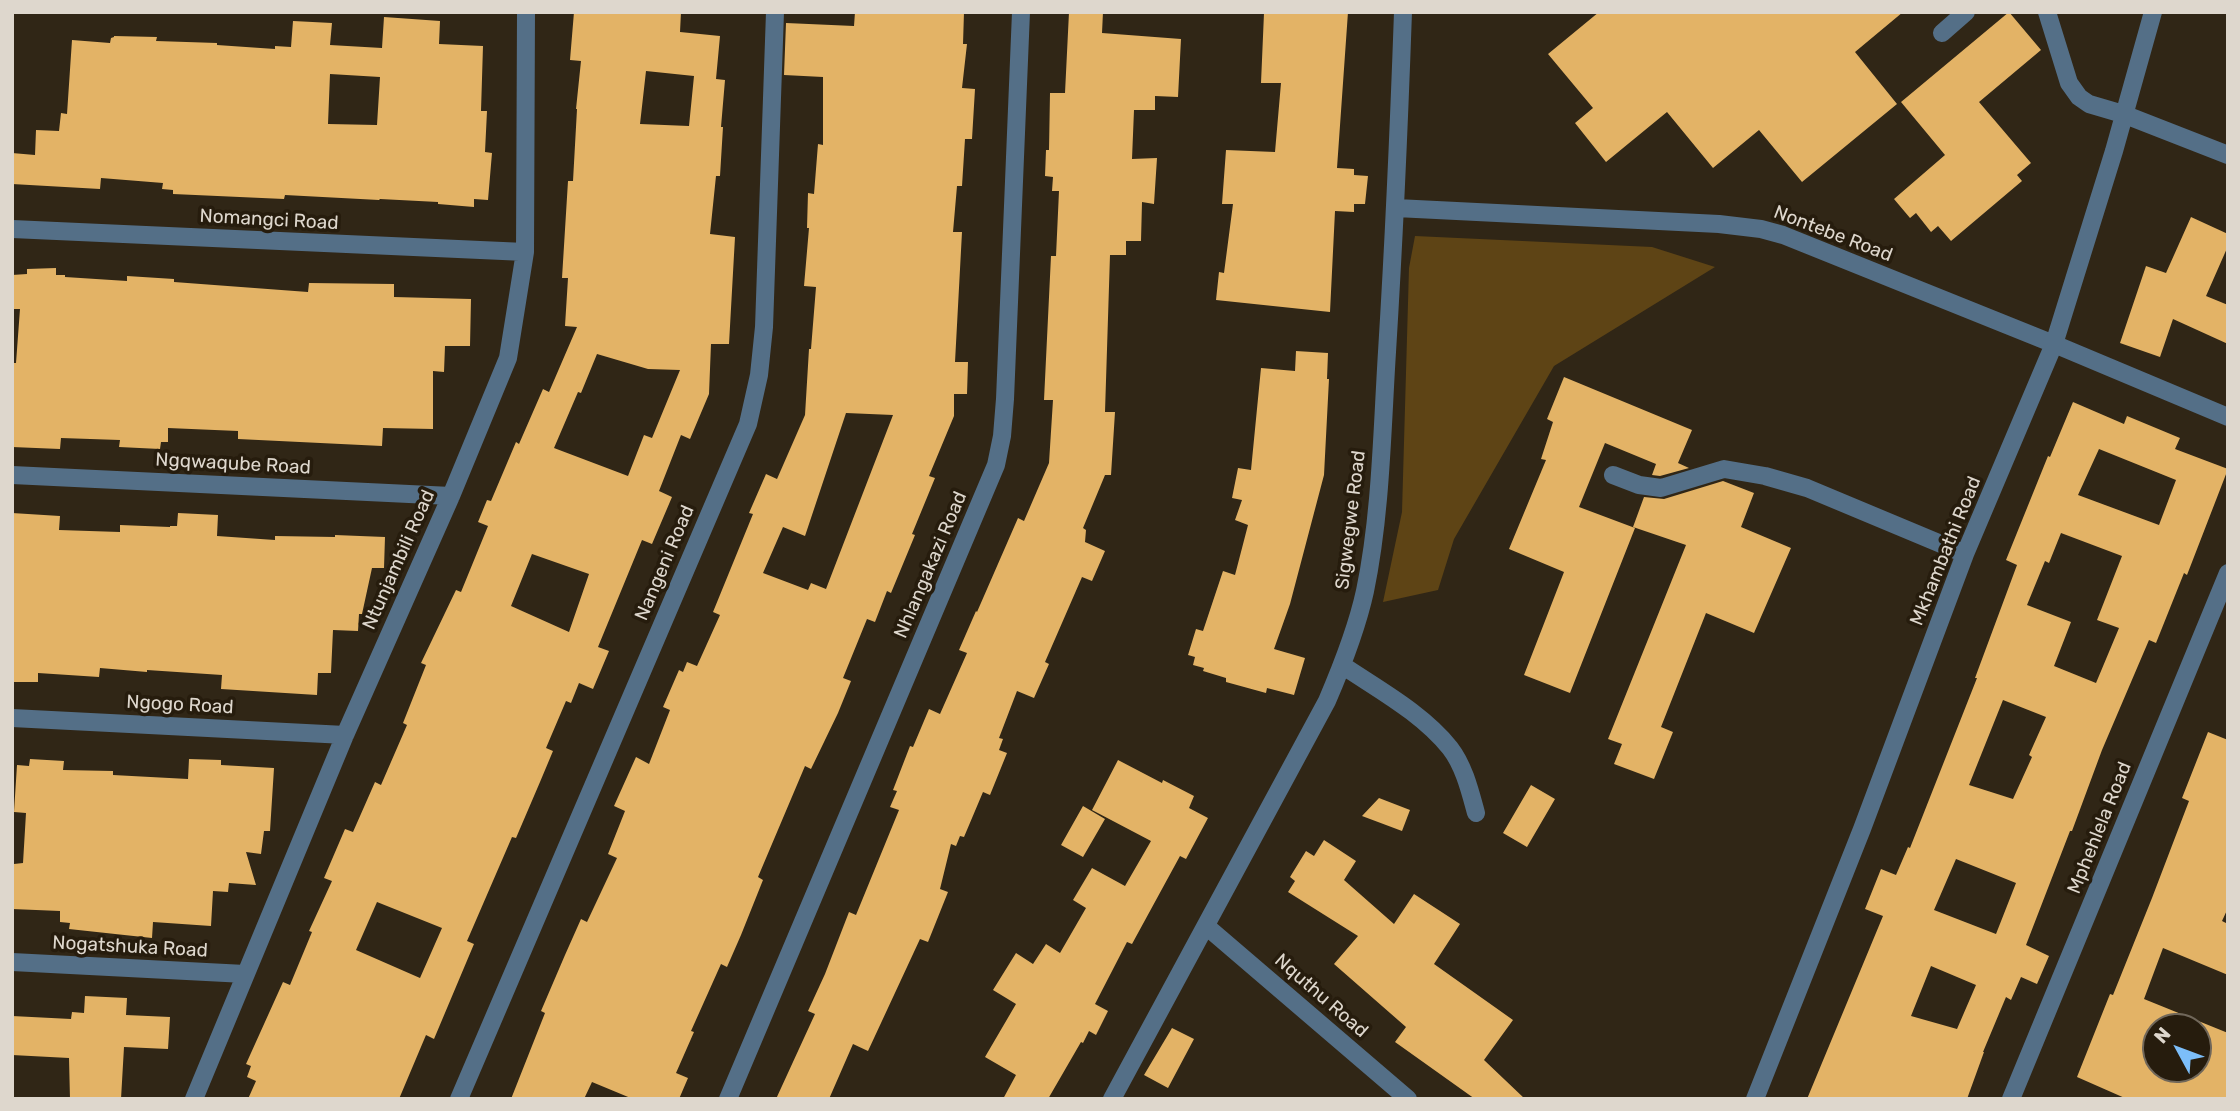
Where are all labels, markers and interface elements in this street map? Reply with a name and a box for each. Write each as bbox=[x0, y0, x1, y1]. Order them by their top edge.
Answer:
street label: Nontebe Road bbox=[1770, 201, 1896, 267]
street label: Nomangci Road bbox=[199, 205, 339, 235]
street label: Ngqwaqube Road bbox=[155, 449, 311, 479]
street label: Sigwegwe Road bbox=[1331, 449, 1371, 591]
street label: Mkhambathi Road bbox=[1906, 473, 1986, 629]
street label: Ntunjambili Road bbox=[358, 487, 440, 633]
street label: Nhlangakazi Road bbox=[890, 488, 972, 642]
street label: Nangeni Road bbox=[630, 502, 700, 624]
street label: Ngogo Road bbox=[126, 691, 234, 719]
street label: Mphehlela Road bbox=[2063, 759, 2137, 897]
street label: Nogatshuka Road bbox=[52, 932, 208, 962]
street label: Nquthu Road bbox=[1270, 949, 1372, 1043]
north arrow bbox=[2142, 1013, 2212, 1083]
text: N bbox=[2149, 1023, 2175, 1048]

